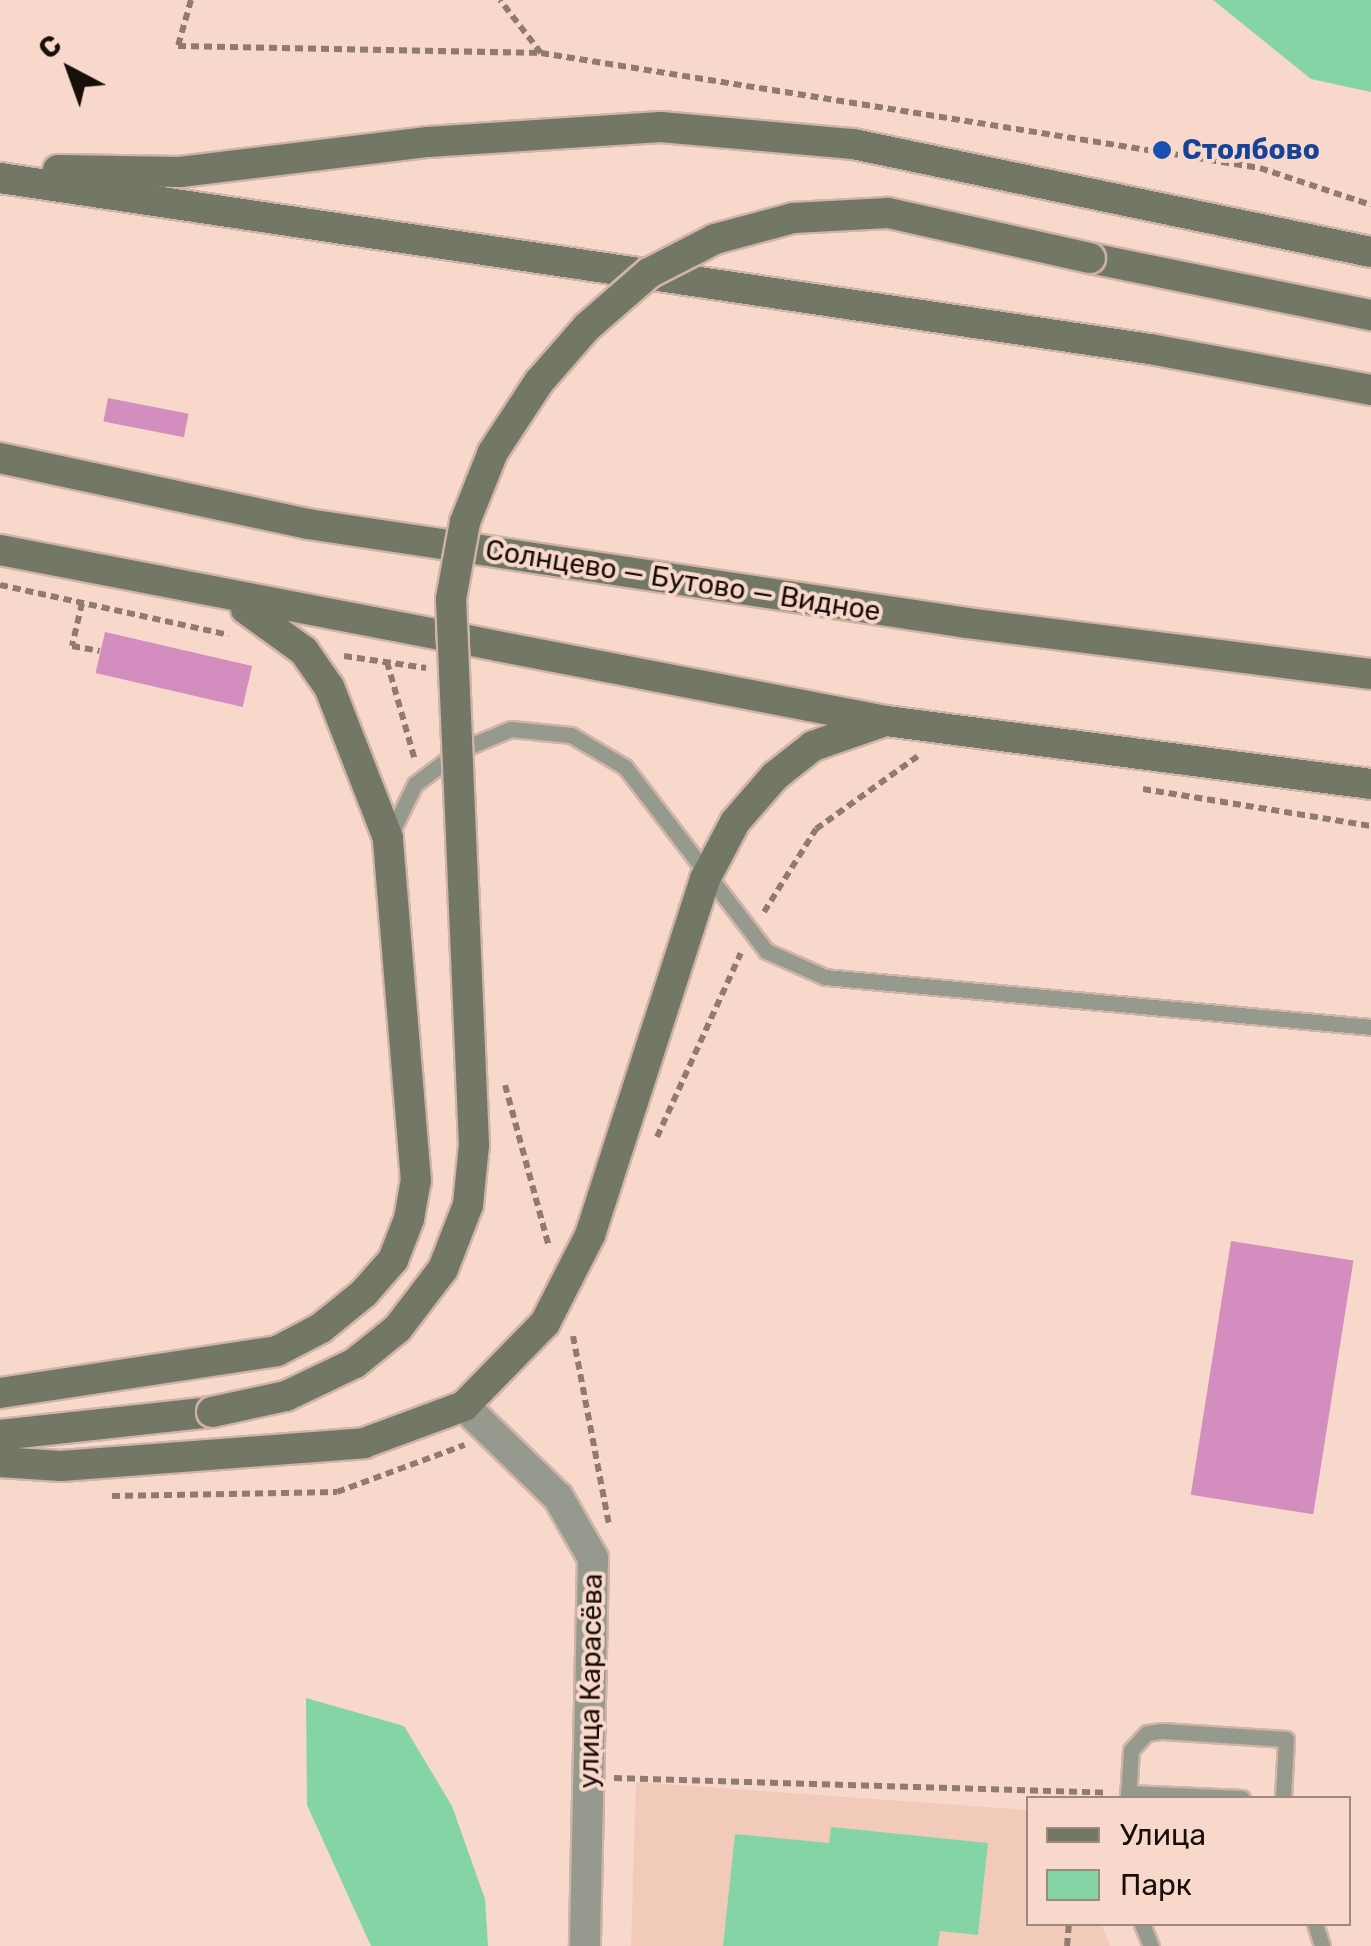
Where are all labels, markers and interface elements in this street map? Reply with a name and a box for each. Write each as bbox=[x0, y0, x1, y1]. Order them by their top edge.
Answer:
north arrow bbox=[20, 20, 120, 120]
text: С bbox=[32, 28, 68, 66]
place label: Столбово bbox=[1182, 133, 1320, 167]
marker: Столбово bbox=[1151, 139, 1173, 161]
street label: Солнцево — Бутово — Видное bbox=[483, 533, 883, 629]
street label: улица Карасёва bbox=[572, 1573, 610, 1789]
legend bbox=[1026, 1796, 1351, 1926]
text: Улица bbox=[1120, 1817, 1206, 1853]
text: Парк bbox=[1120, 1867, 1192, 1903]

